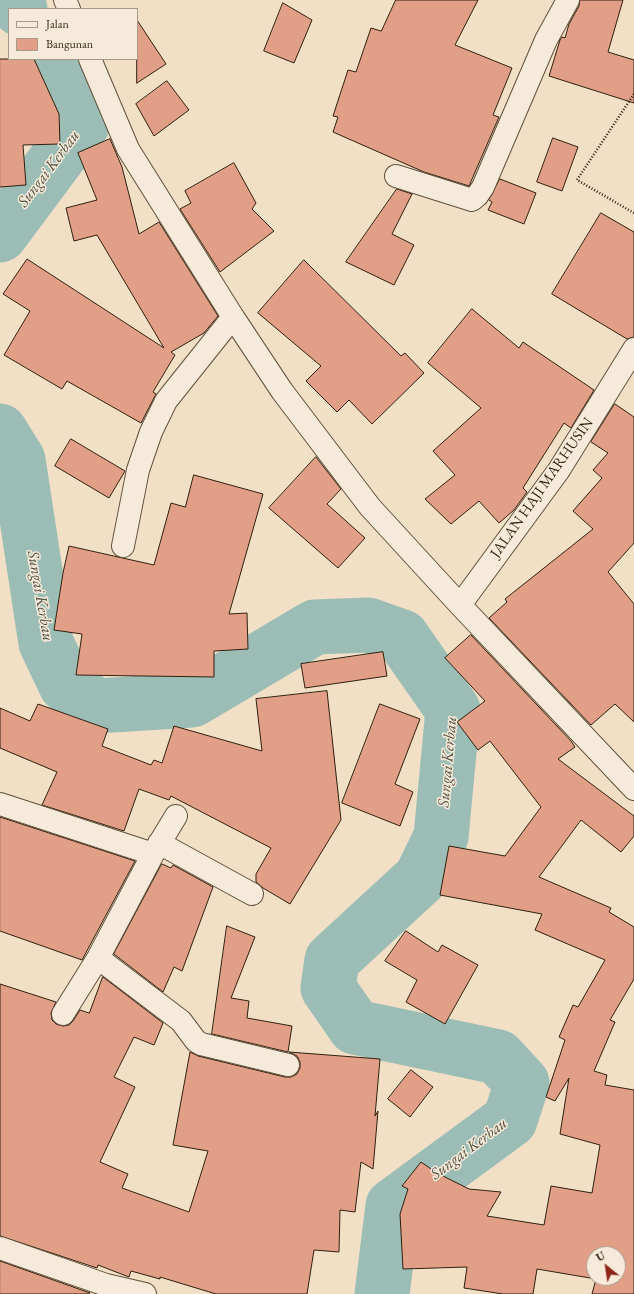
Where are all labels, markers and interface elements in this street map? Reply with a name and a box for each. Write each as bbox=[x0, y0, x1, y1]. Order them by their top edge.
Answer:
legend bbox=[8, 8, 138, 60]
text: Jalan bbox=[46, 16, 69, 32]
text: Bangunan bbox=[46, 36, 93, 52]
water label: Sungai Kerbau bbox=[14, 127, 84, 211]
street label: JALAN HAJI MARHUSIN bbox=[487, 414, 597, 562]
water label: Sungai Kerbau bbox=[23, 549, 57, 643]
water label: Sungai Kerbau bbox=[434, 716, 462, 808]
water label: Sungai Kerbau bbox=[427, 1114, 511, 1184]
north arrow bbox=[586, 1246, 626, 1286]
text: U bbox=[593, 1248, 608, 1265]

